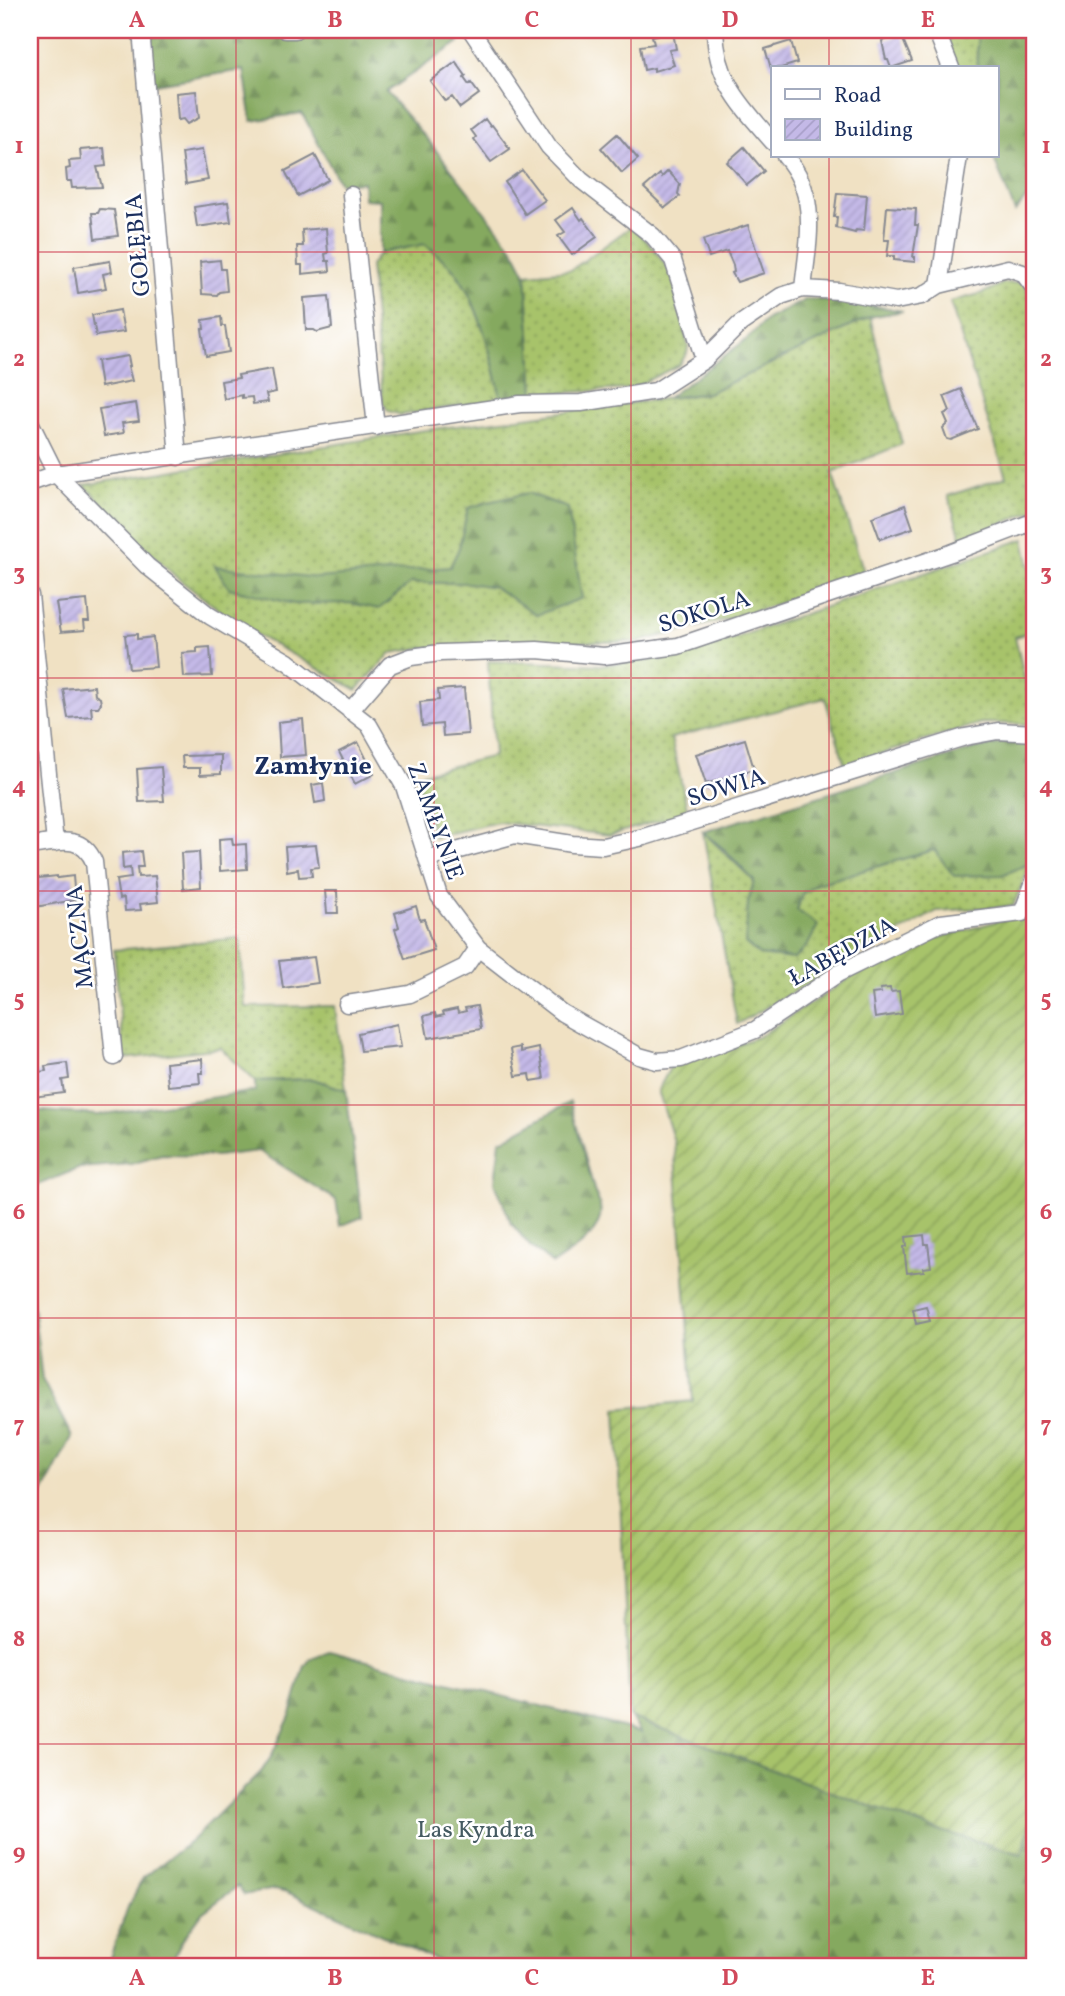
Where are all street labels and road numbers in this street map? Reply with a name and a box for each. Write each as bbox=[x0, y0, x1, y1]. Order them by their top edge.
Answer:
street label: GOŁĘBIA bbox=[118, 192, 160, 298]
street label: SOKOLA bbox=[655, 583, 755, 643]
street label: ZAMŁYNIE bbox=[397, 758, 471, 885]
street label: SOWIA bbox=[683, 761, 770, 817]
street label: MĄCZNA bbox=[59, 883, 103, 990]
street label: ŁABĘDZIA bbox=[783, 909, 903, 996]

